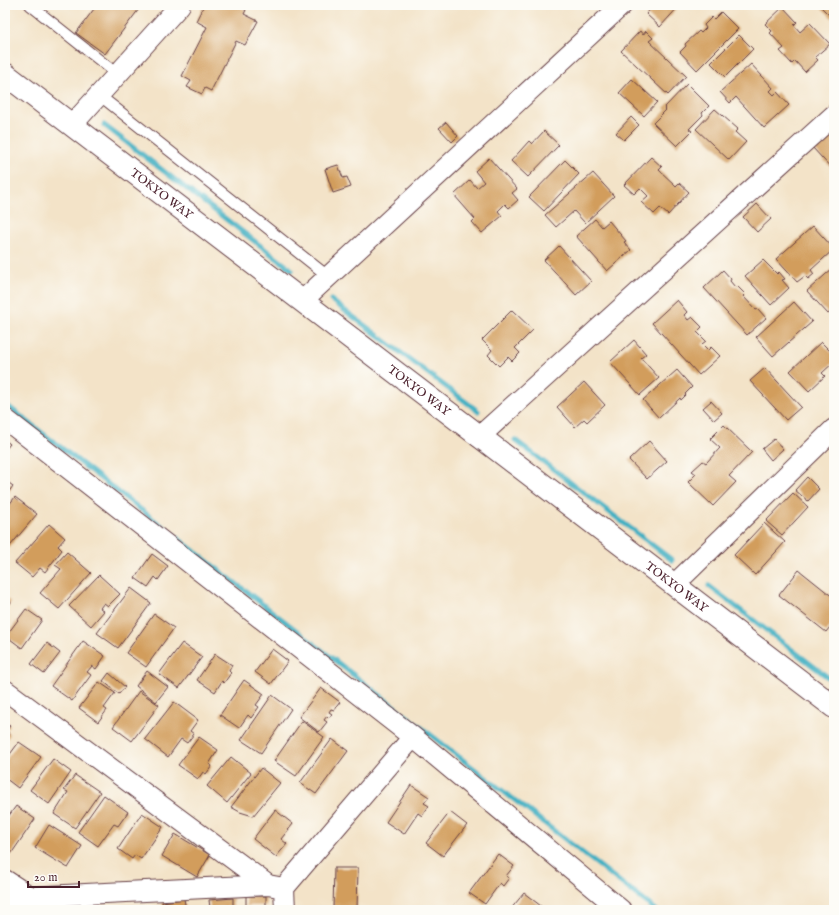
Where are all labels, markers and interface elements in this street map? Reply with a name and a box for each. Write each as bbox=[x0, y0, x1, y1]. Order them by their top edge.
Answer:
street label: TOKYO WAY bbox=[127, 165, 196, 223]
street label: TOKYO WAY bbox=[384, 362, 454, 420]
street label: TOKYO WAY bbox=[642, 559, 711, 616]
scale bar bbox=[28, 863, 79, 889]
text: 20 m bbox=[34, 870, 57, 885]

